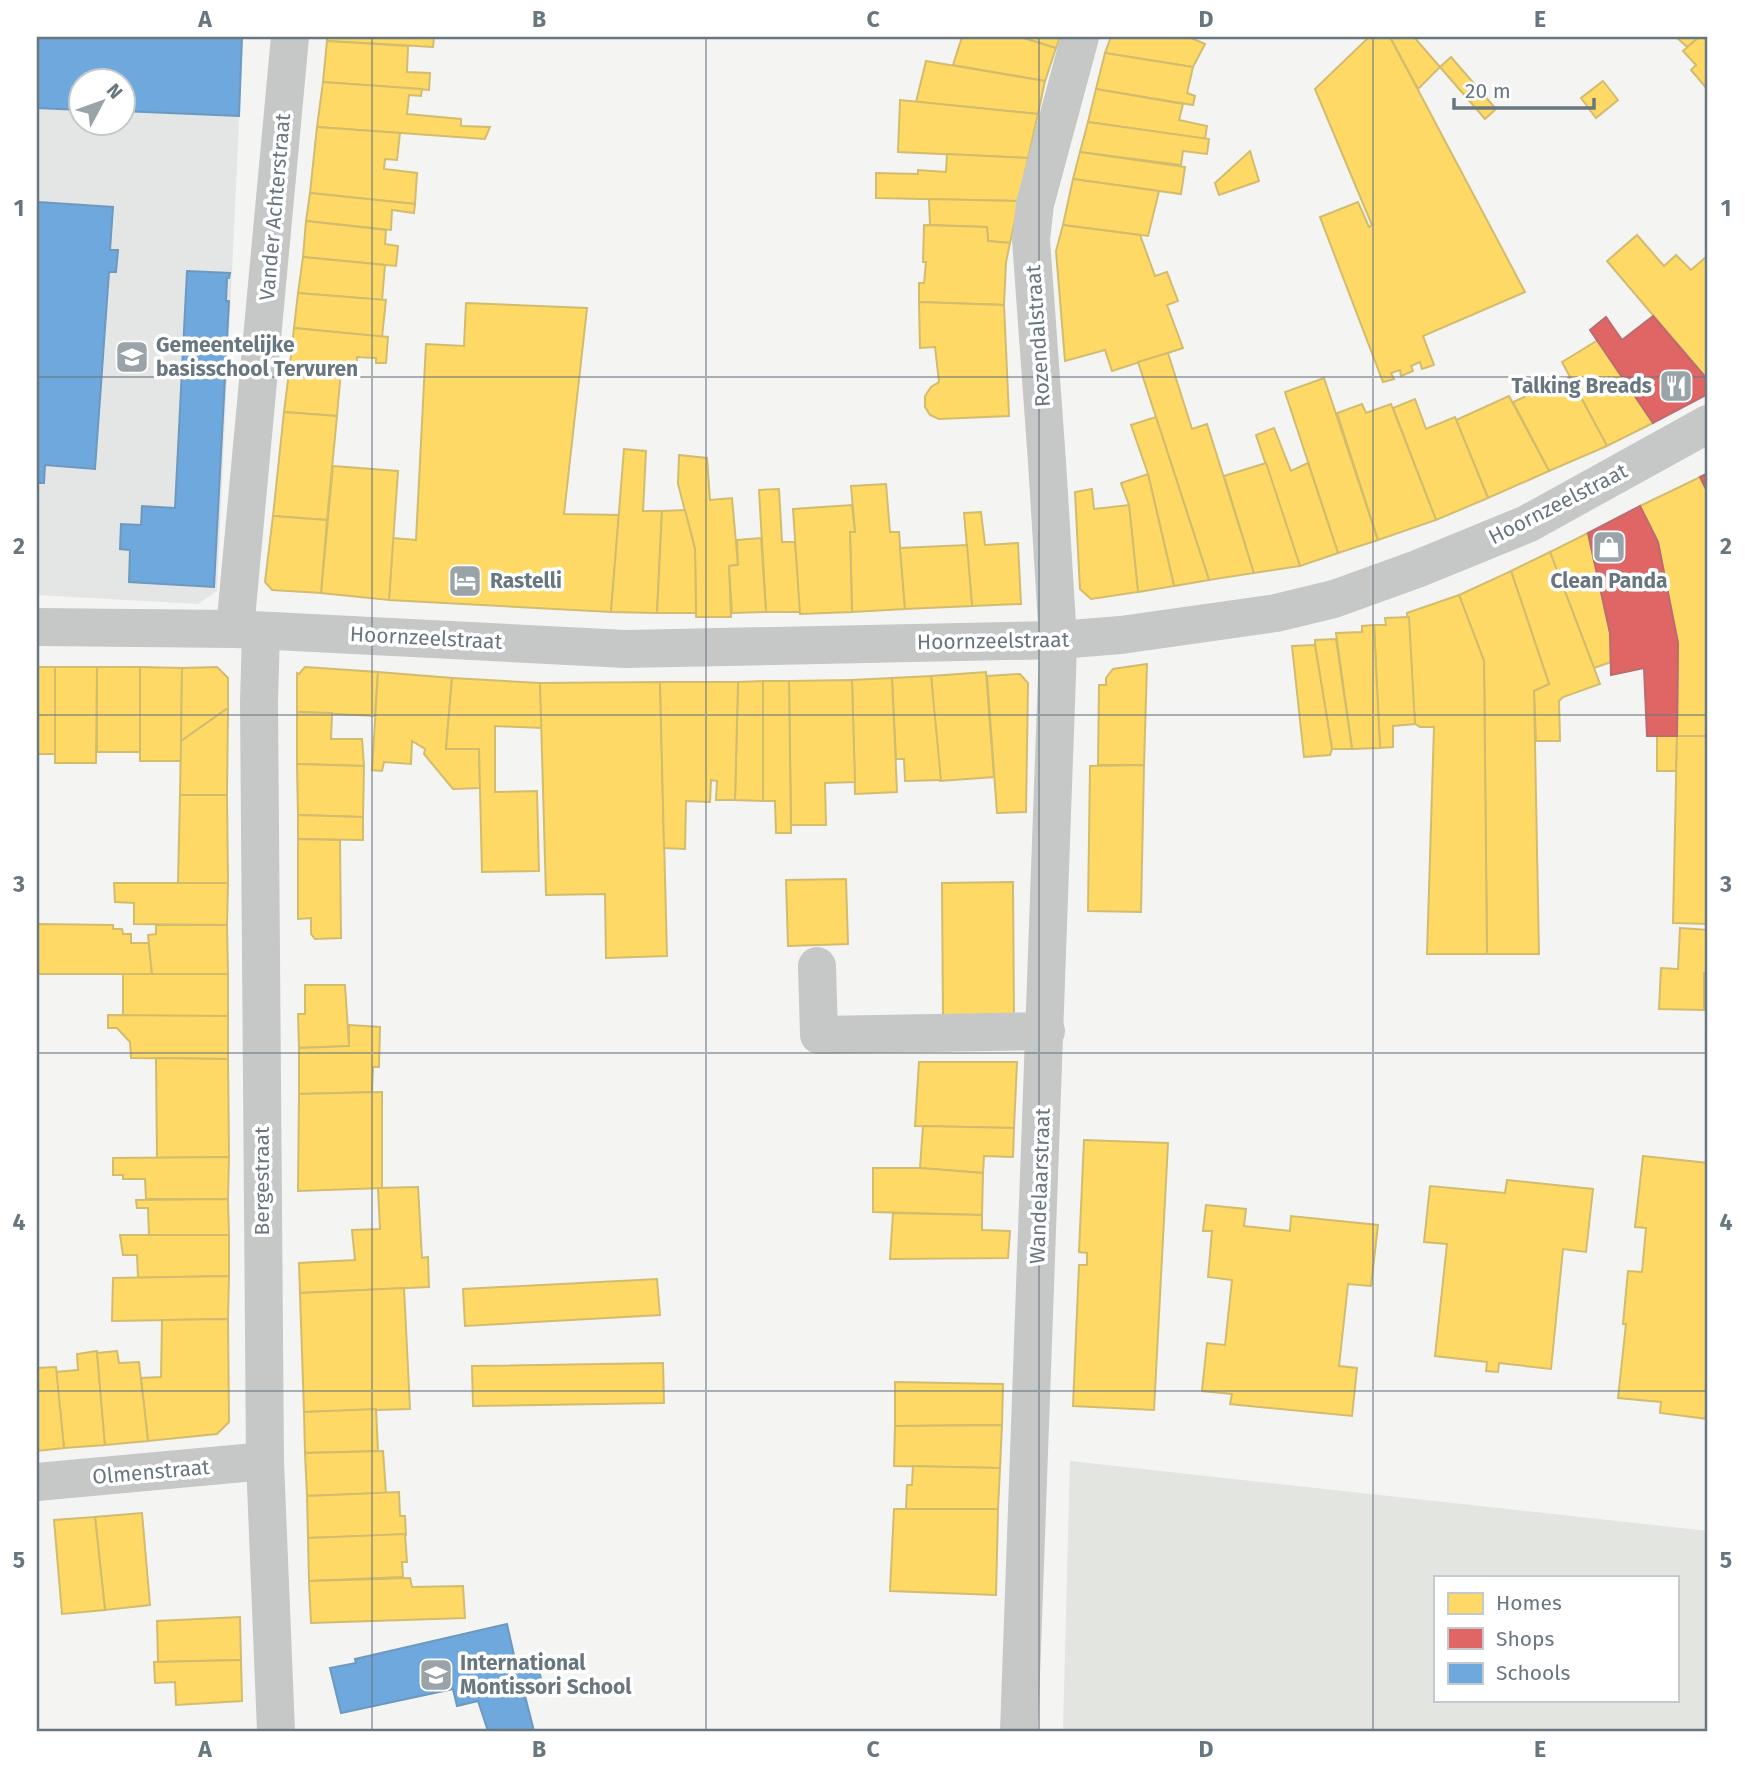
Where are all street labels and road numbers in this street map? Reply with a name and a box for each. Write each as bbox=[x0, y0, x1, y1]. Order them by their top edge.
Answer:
street label: Vander Achterstraat bbox=[254, 112, 296, 302]
street label: Rozendalstraat bbox=[1020, 264, 1056, 408]
street label: Hoornzeelstraat bbox=[1484, 458, 1632, 550]
street label: Hoornzeelstraat bbox=[349, 621, 503, 655]
street label: Hoornzeelstraat bbox=[917, 627, 1070, 655]
street label: Wandelaarstraat bbox=[1024, 1107, 1056, 1264]
street label: Bergestraat bbox=[249, 1126, 275, 1236]
street label: Olmenstraat bbox=[91, 1454, 211, 1490]

